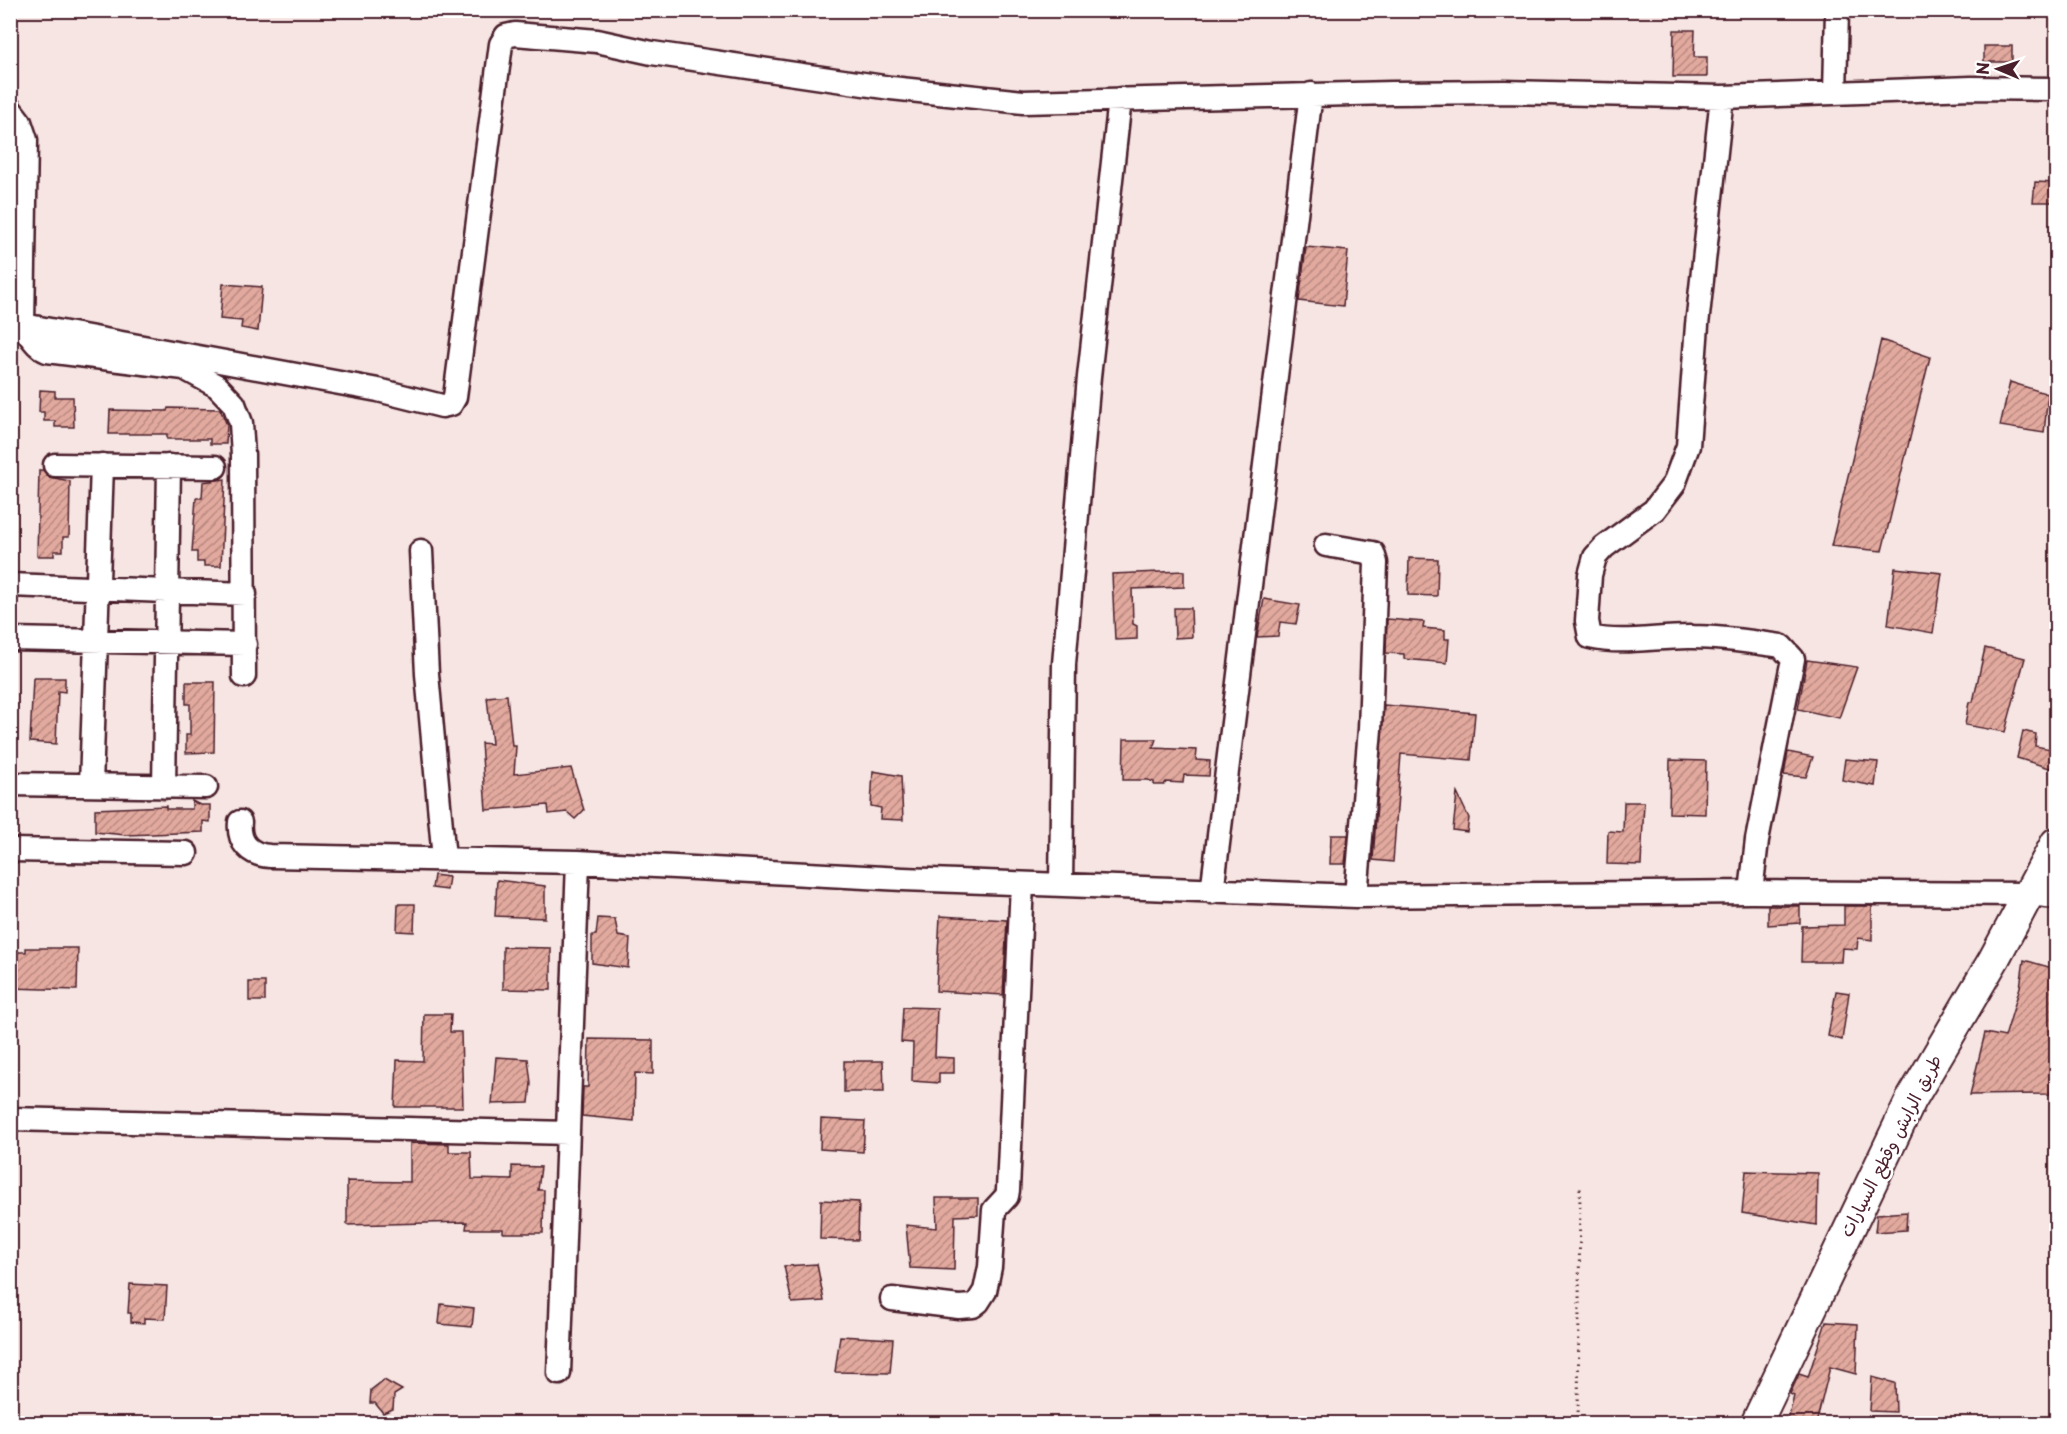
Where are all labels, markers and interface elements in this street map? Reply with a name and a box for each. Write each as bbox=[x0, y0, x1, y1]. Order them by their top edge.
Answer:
north arrow bbox=[1968, 39, 2028, 99]
text: N bbox=[1970, 62, 1994, 75]
street label: طريق الرابش وقطع السيارات bbox=[1832, 1049, 1948, 1242]

